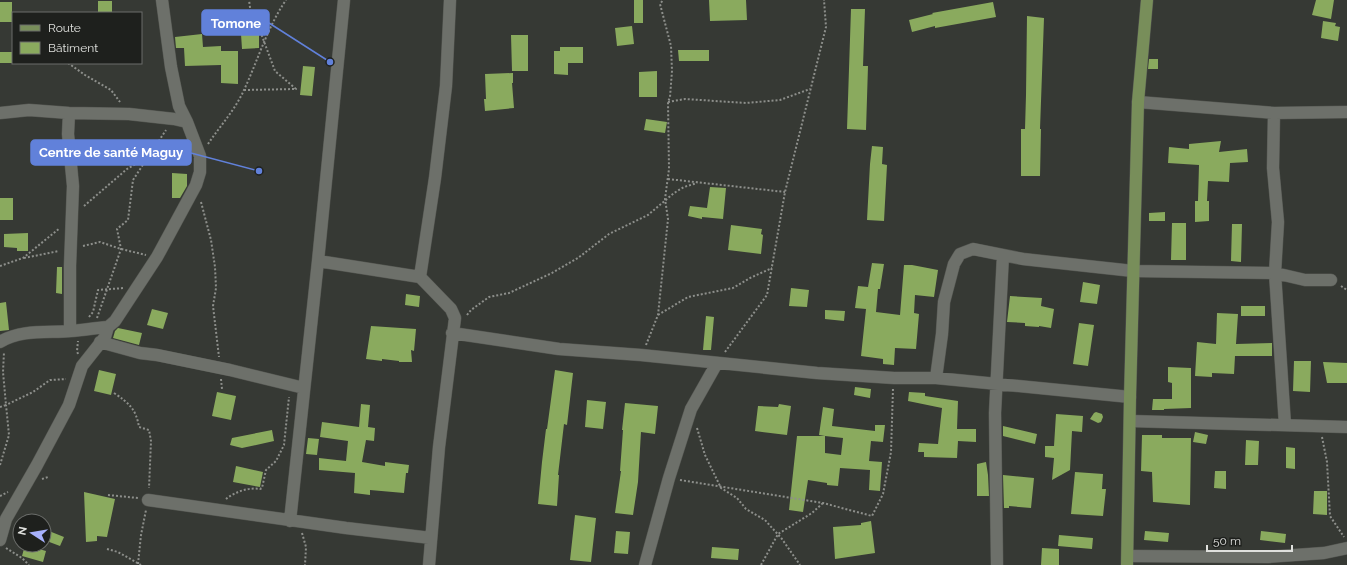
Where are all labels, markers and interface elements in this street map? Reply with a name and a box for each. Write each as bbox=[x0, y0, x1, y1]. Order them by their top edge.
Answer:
callout: Tomone bbox=[202, 10, 269, 35]
legend bbox=[12, 12, 142, 64]
text: Tomone bbox=[211, 16, 261, 31]
text: Route bbox=[48, 21, 81, 35]
text: Bâtiment bbox=[48, 41, 98, 55]
callout: Centre de santé Maguy bbox=[31, 140, 191, 165]
text: Centre de santé Maguy bbox=[39, 145, 183, 160]
north arrow bbox=[12, 513, 52, 553]
text: N bbox=[15, 526, 30, 536]
scale bar bbox=[1207, 527, 1292, 553]
text: 50 m bbox=[1213, 534, 1241, 548]

